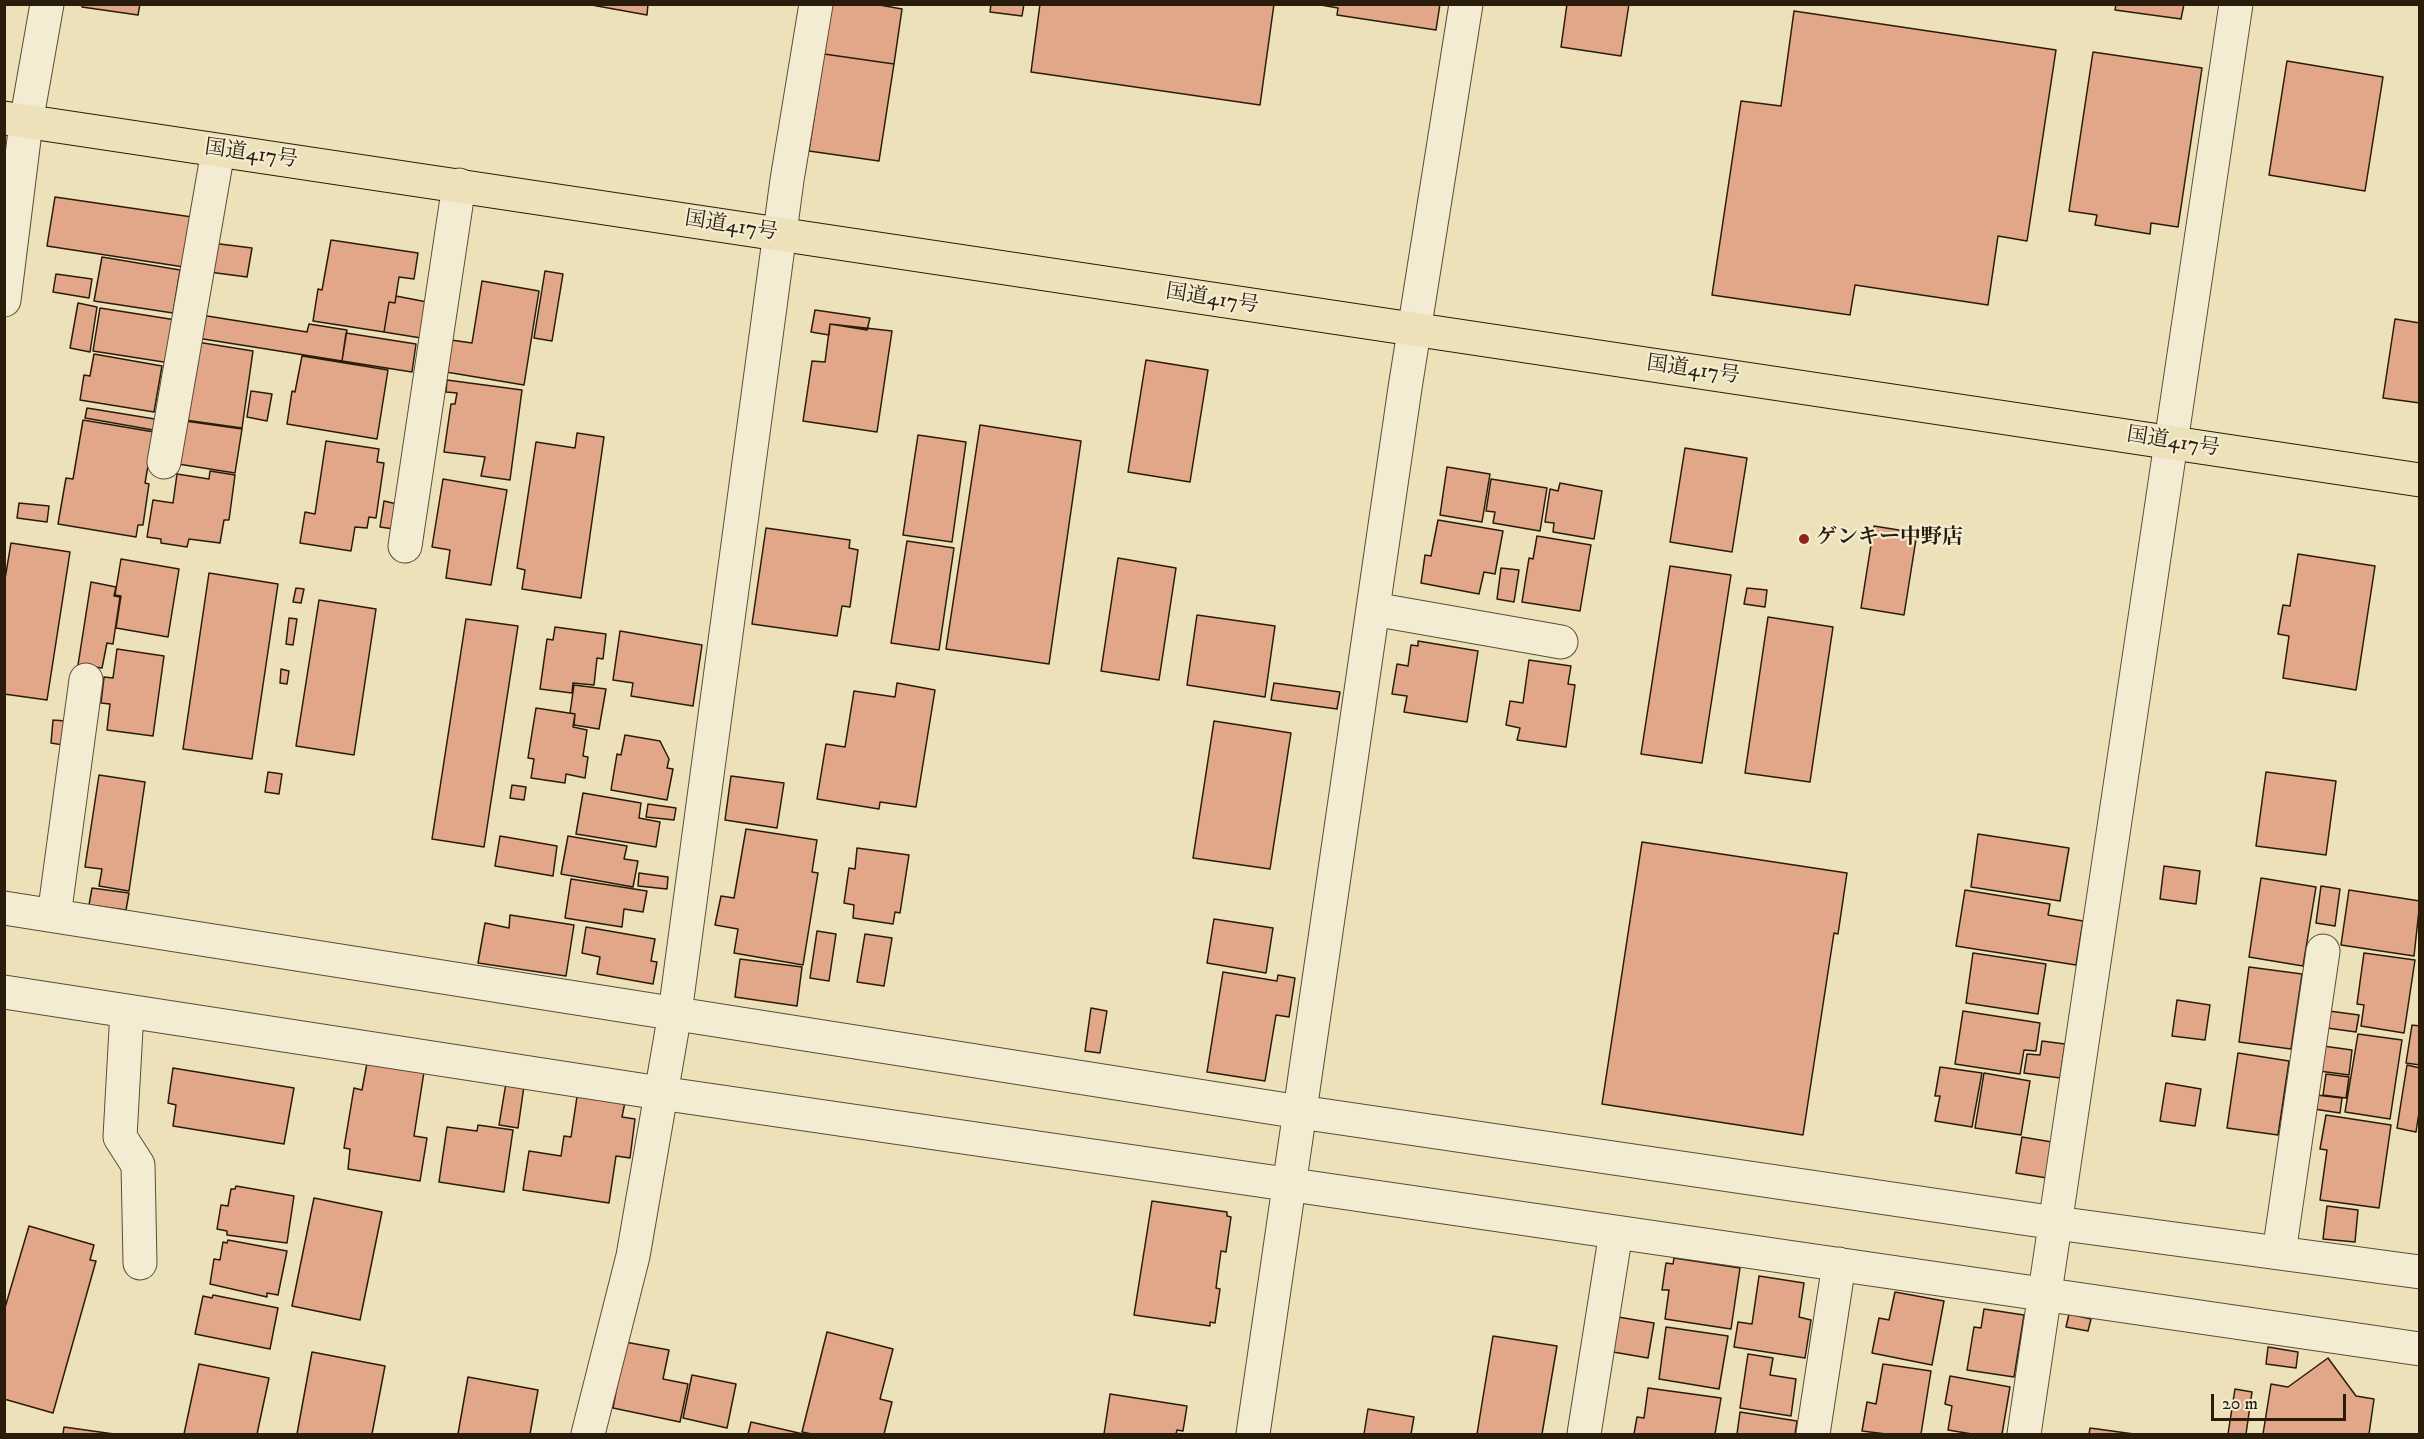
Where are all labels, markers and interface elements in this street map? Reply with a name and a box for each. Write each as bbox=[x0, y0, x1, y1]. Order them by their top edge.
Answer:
street label: 国道417号 bbox=[203, 136, 299, 174]
street label: 国道417号 bbox=[683, 207, 779, 247]
street label: 国道417号 bbox=[1164, 280, 1260, 320]
street label: 国道417号 bbox=[1645, 352, 1741, 390]
street label: 国道417号 bbox=[2125, 423, 2221, 463]
place label: ゲンキー中野店 bbox=[1816, 526, 1963, 552]
marker: ゲンキー中野店 bbox=[1797, 532, 1811, 546]
scale bar bbox=[2214, 1382, 2349, 1420]
text: 20 m bbox=[2222, 1393, 2258, 1415]

